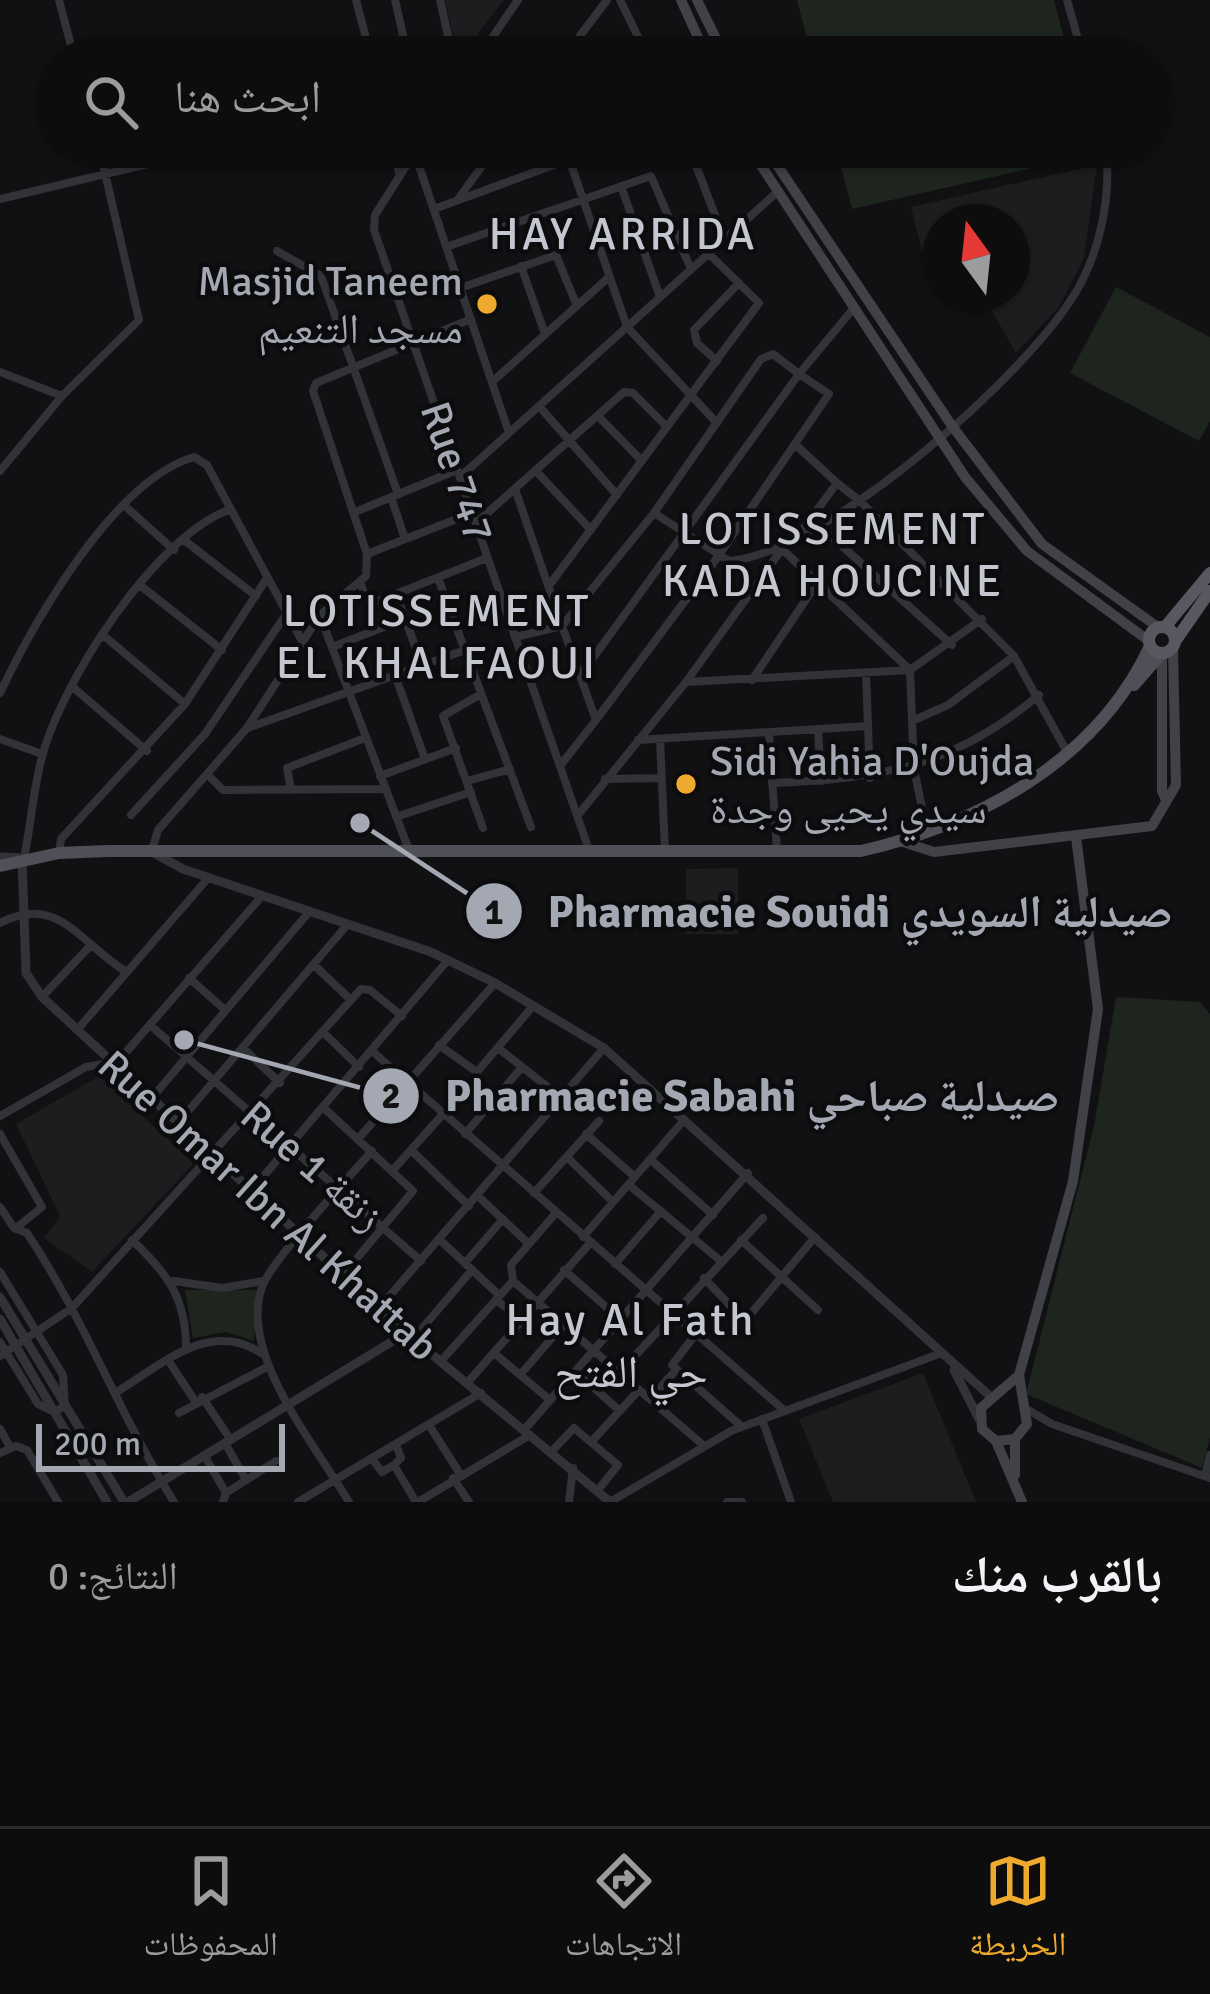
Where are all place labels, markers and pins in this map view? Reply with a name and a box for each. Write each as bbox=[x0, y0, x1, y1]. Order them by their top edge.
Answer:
place label: Masjid Taneem مسجد التنعيم bbox=[197, 256, 463, 356]
marker: Masjid Taneem مسجد التنعيم bbox=[474, 291, 500, 317]
place label: Sidi Yahia D'Oujda سيدي يحيى وجدة bbox=[710, 736, 1034, 842]
marker: Sidi Yahia D'Oujda سيدي يحيى وجدة bbox=[673, 771, 699, 797]
callout: Pharmacie Souidi صيدلية السويدي bbox=[464, 871, 1197, 952]
callout: Pharmacie Sabahi صيدلية صباحي bbox=[361, 1055, 1083, 1136]

